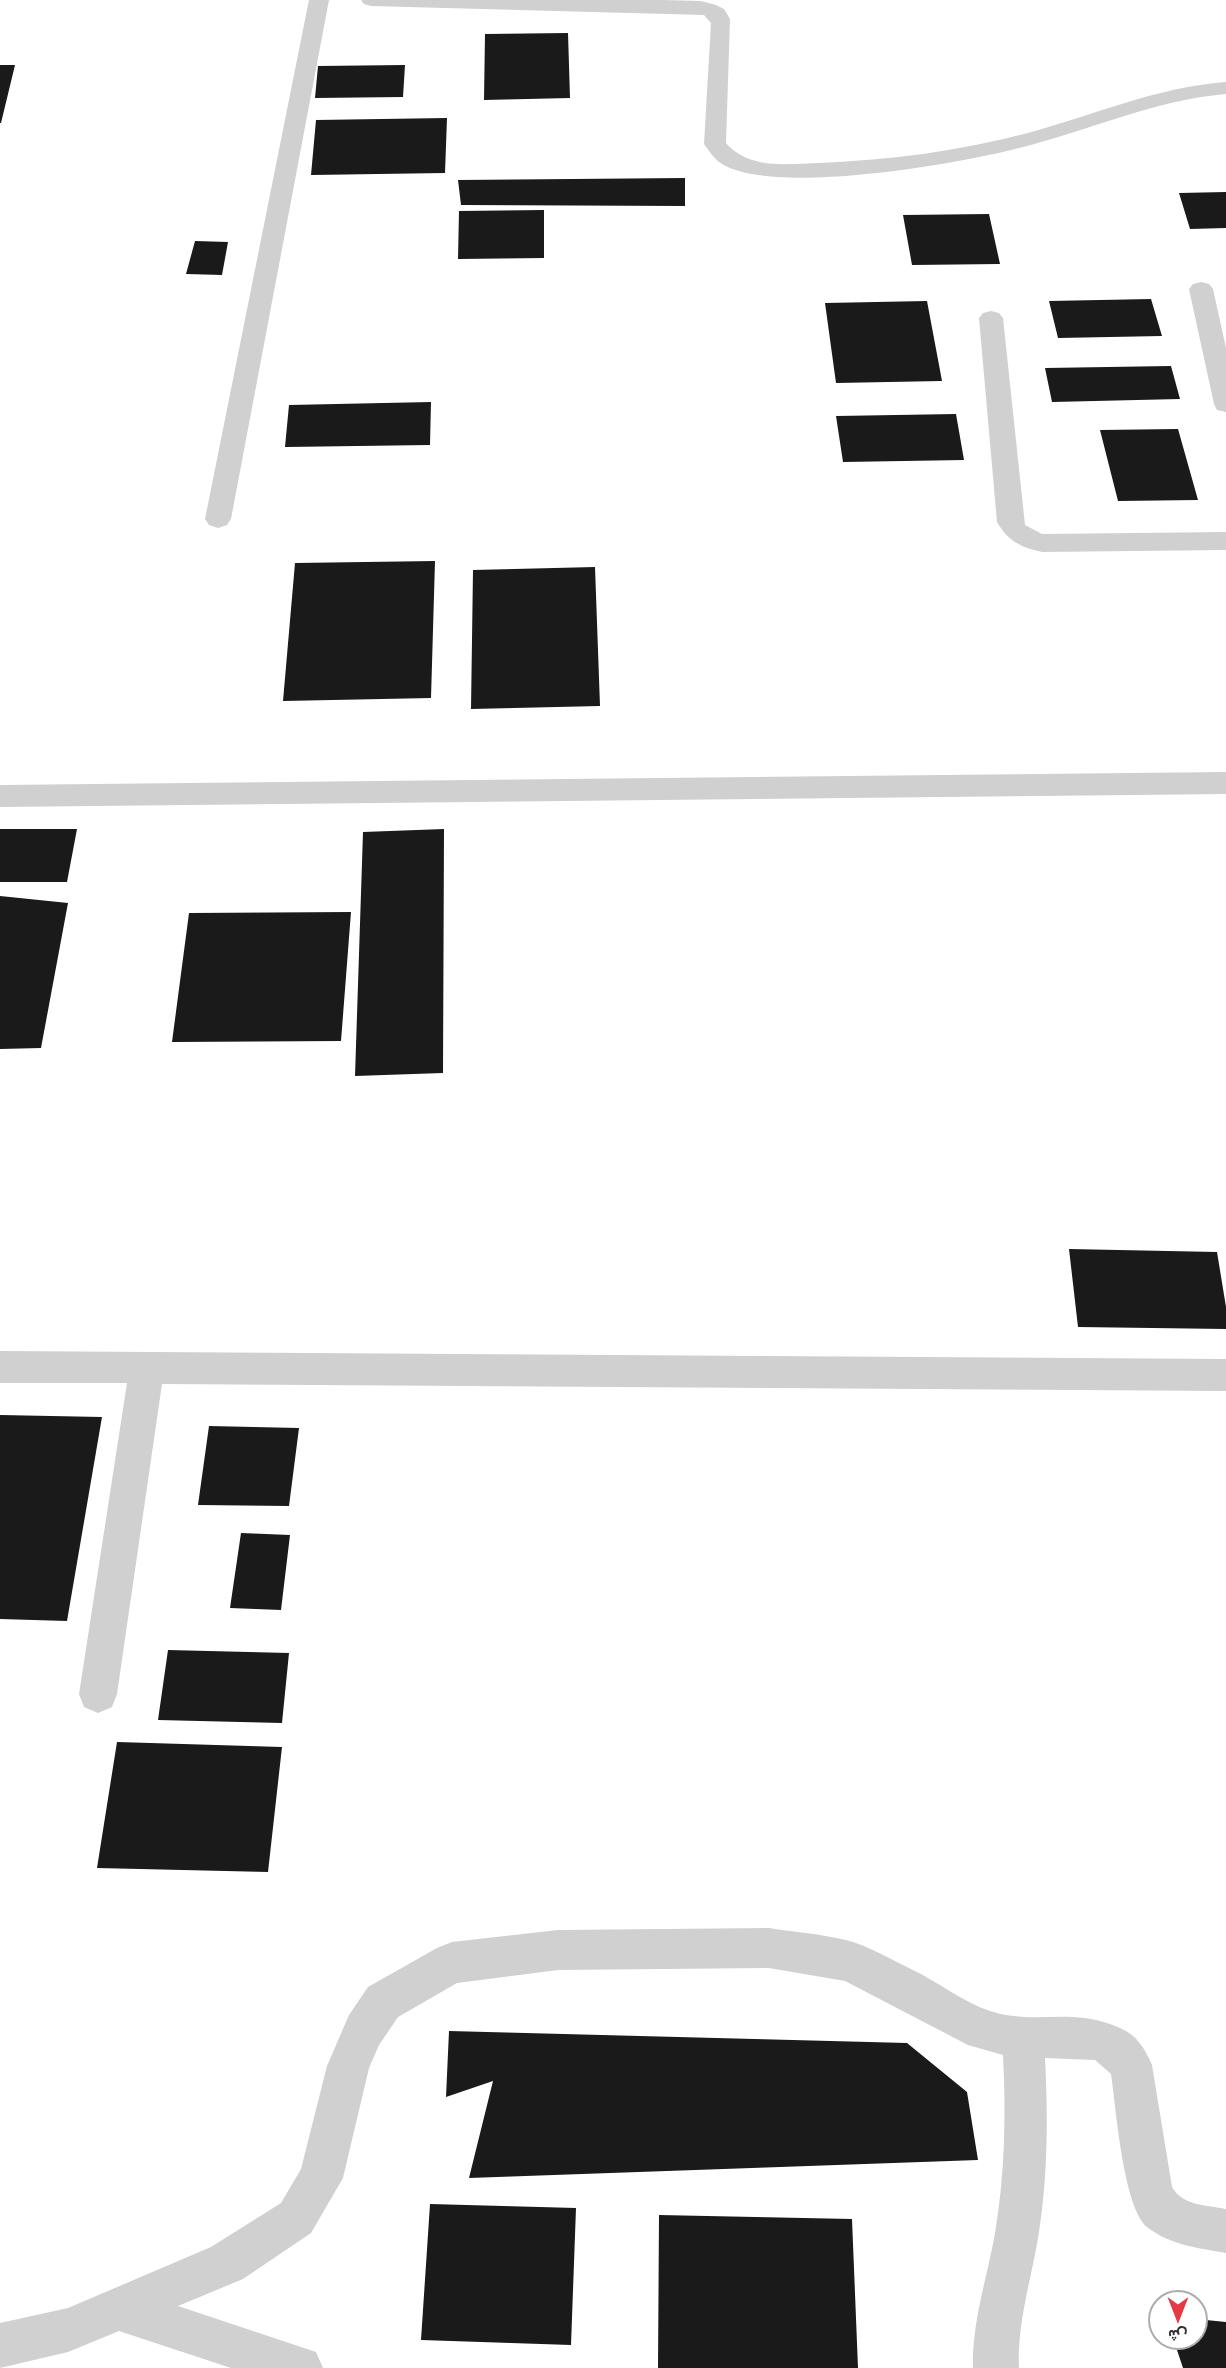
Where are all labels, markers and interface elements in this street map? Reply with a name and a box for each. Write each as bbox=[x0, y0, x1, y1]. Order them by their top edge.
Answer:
north arrow bbox=[1148, 2290, 1208, 2350]
text: ش bbox=[1168, 2327, 1188, 2345]

